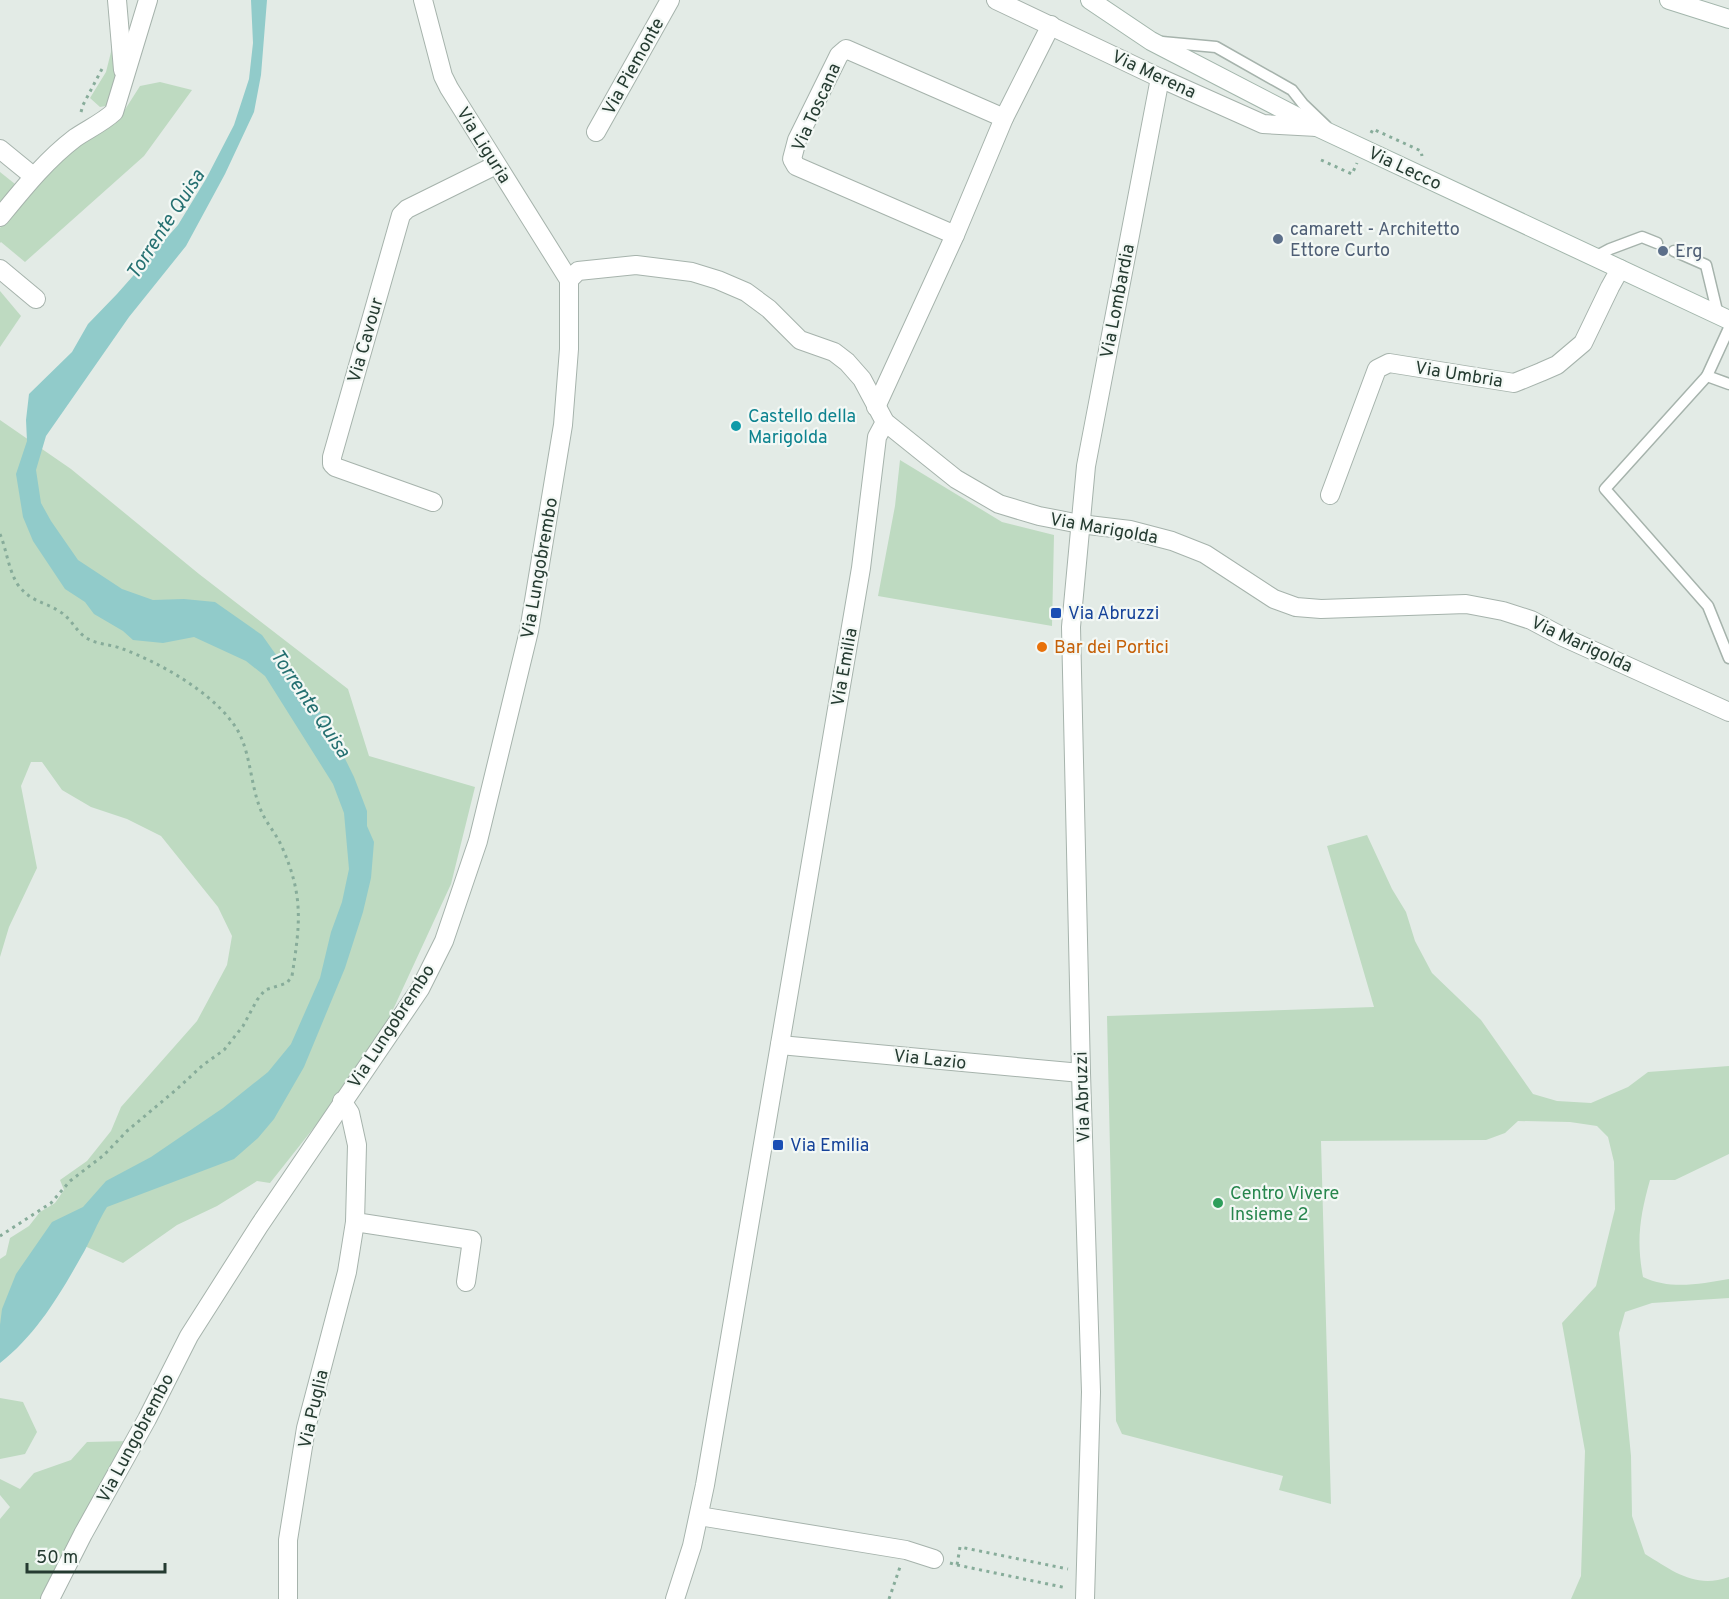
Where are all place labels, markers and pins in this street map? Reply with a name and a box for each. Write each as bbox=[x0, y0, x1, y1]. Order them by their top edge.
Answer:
place label: camarett - Architetto Ettore Curto bbox=[1290, 219, 1460, 263]
marker: camarett - Architetto Ettore Curto bbox=[1271, 232, 1285, 246]
place label: Erg bbox=[1675, 241, 1702, 264]
marker: Erg bbox=[1656, 244, 1670, 258]
place label: Castello della Marigolda bbox=[748, 406, 856, 450]
marker: Castello della Marigolda bbox=[729, 419, 743, 433]
place label: Via Abruzzi bbox=[1068, 603, 1159, 626]
marker: Via Abruzzi bbox=[1049, 606, 1063, 620]
place label: Bar dei Portici bbox=[1054, 637, 1169, 660]
marker: Bar dei Portici bbox=[1035, 640, 1049, 654]
place label: Via Emilia bbox=[790, 1135, 869, 1158]
marker: Via Emilia bbox=[771, 1138, 785, 1152]
place label: Centro Vivere Insieme 2 bbox=[1230, 1183, 1339, 1227]
marker: Centro Vivere Insieme 2 bbox=[1211, 1196, 1225, 1210]

